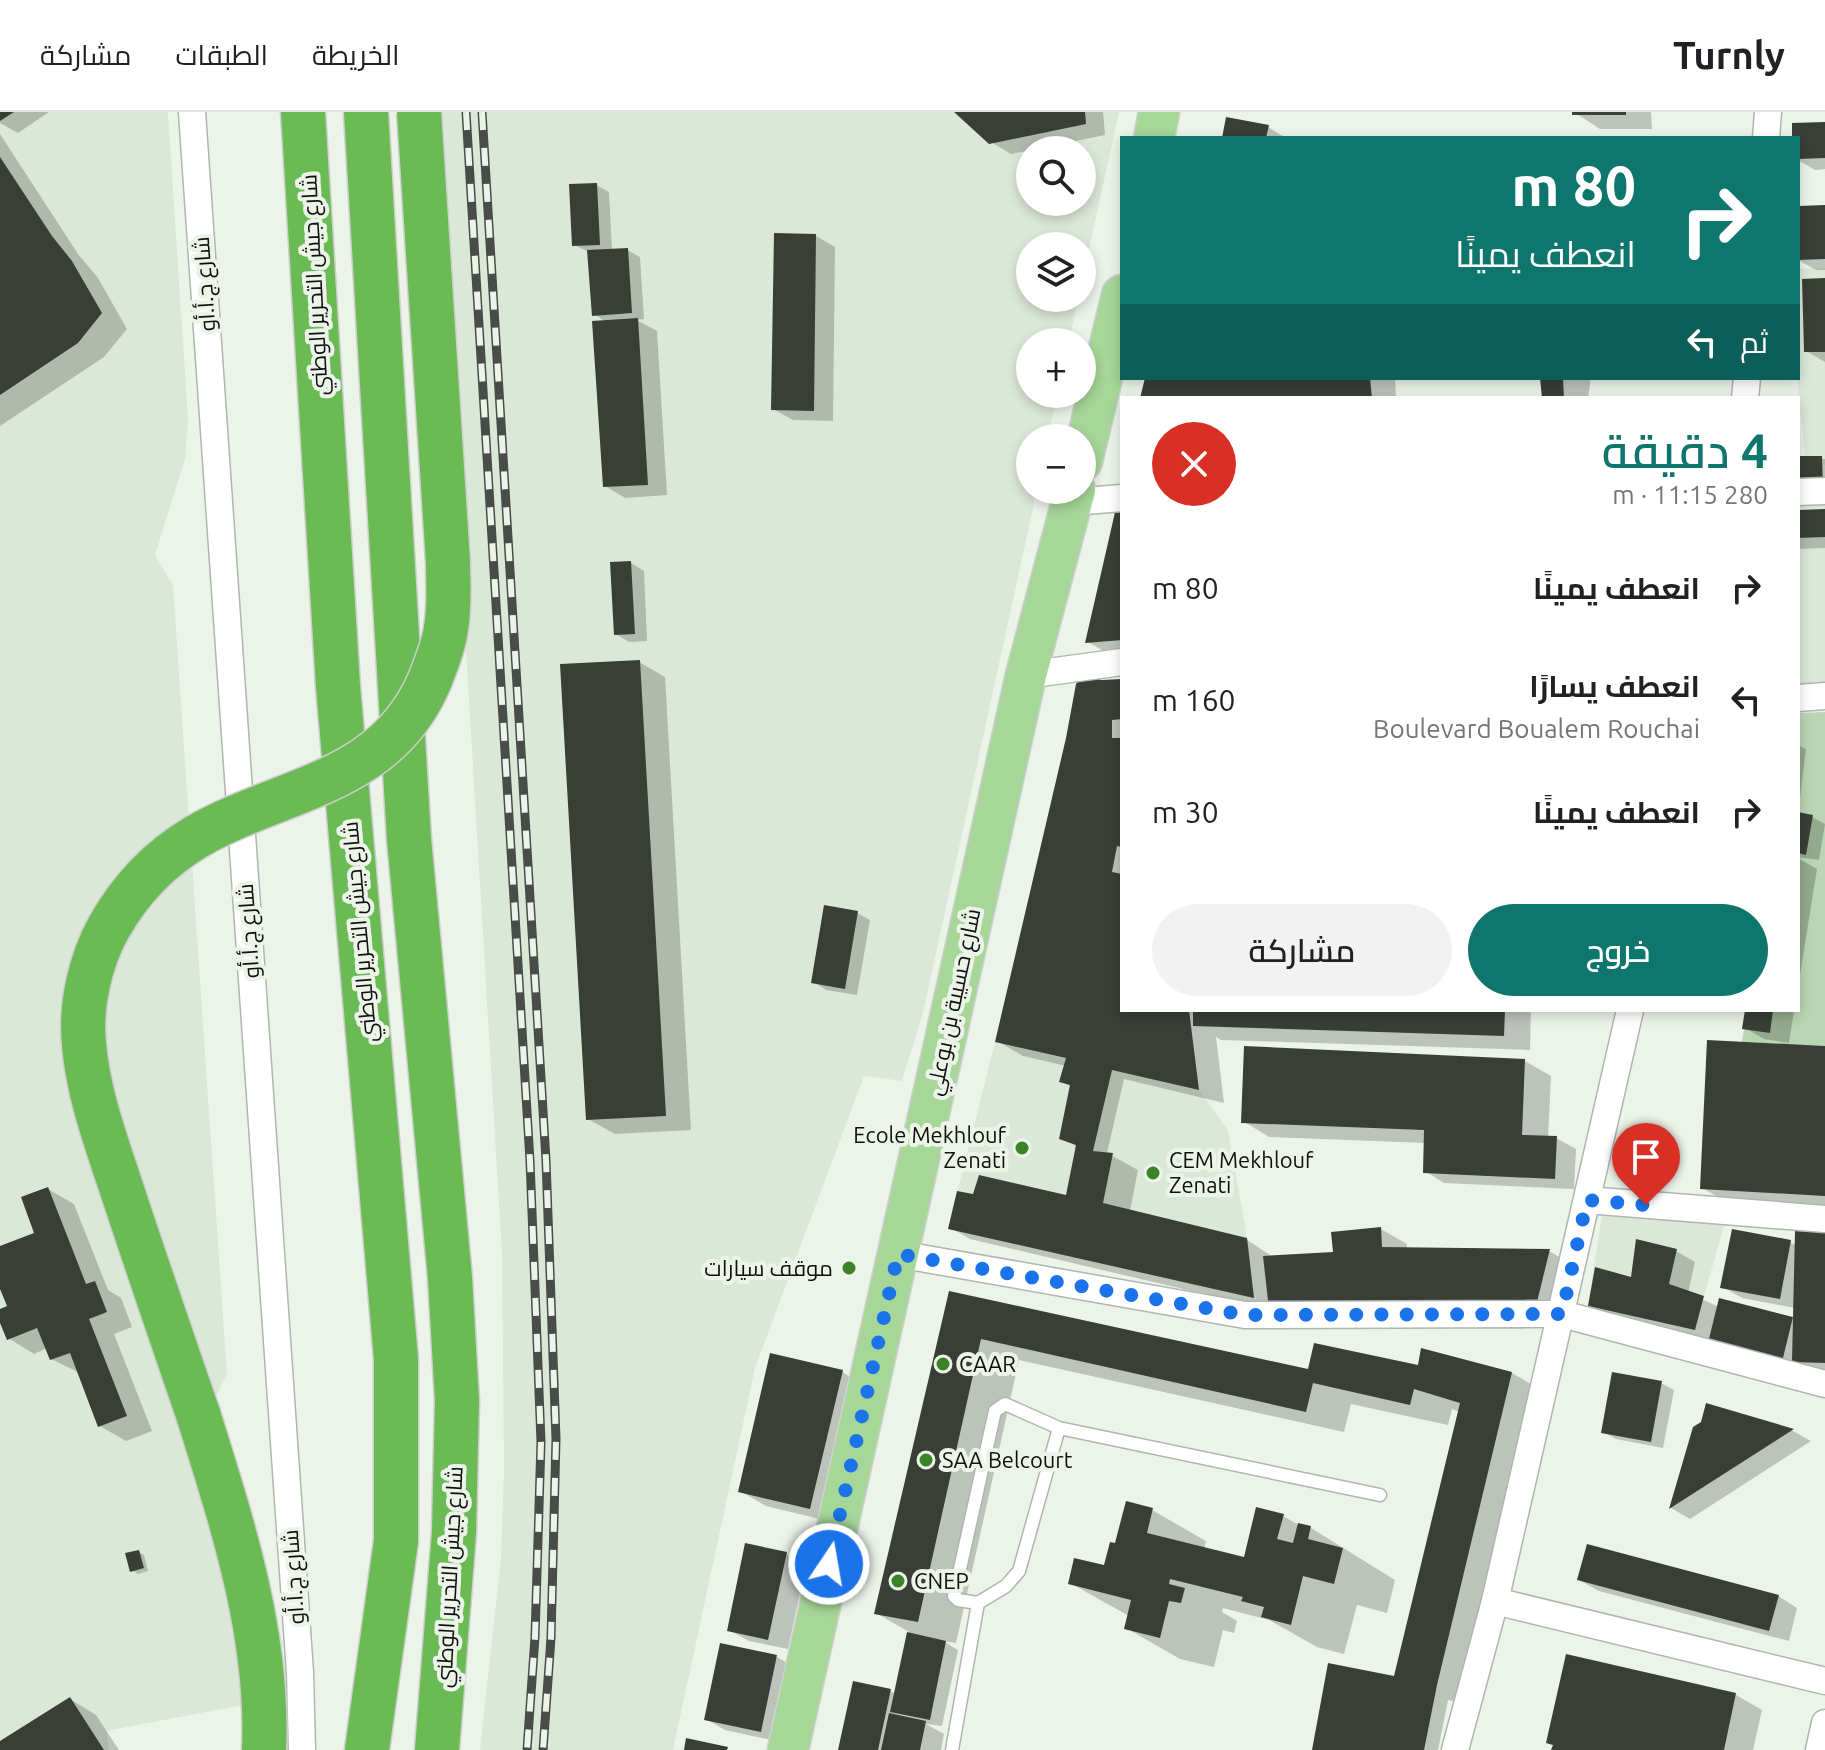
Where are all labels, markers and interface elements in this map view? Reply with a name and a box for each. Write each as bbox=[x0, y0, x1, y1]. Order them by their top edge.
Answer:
text: Turnly bbox=[1673, 34, 1785, 76]
text: مشاركة bbox=[40, 39, 131, 70]
text: الطبقات bbox=[175, 39, 268, 70]
text: الخريطة bbox=[312, 39, 399, 70]
map controls bbox=[1016, 136, 1096, 504]
button: search bbox=[1016, 136, 1096, 216]
text: 80 m bbox=[1511, 154, 1636, 217]
icon: right bbox=[1664, 168, 1768, 272]
street label: شارع جيش التحرير الوطني bbox=[295, 173, 337, 396]
button: layers bbox=[1016, 232, 1096, 312]
text: انعطف يمينًا bbox=[1455, 233, 1636, 274]
street label: شارع ج.أ.أو bbox=[188, 236, 222, 332]
icon: left bbox=[1680, 320, 1724, 364]
text: ثم bbox=[1740, 325, 1768, 359]
button: + bbox=[1016, 328, 1096, 408]
button: close bbox=[1152, 422, 1236, 506]
text: 4 دقيقة bbox=[1602, 423, 1768, 477]
button: − bbox=[1016, 424, 1096, 504]
text: 280 m · 11:15 bbox=[1612, 480, 1768, 509]
icon: right bbox=[1724, 566, 1768, 610]
text: 80 m bbox=[1152, 571, 1219, 605]
text: انعطف يمينًا bbox=[1533, 571, 1700, 605]
text: انعطف يسارًا bbox=[1529, 669, 1700, 703]
icon: left bbox=[1724, 678, 1768, 722]
text: 160 m bbox=[1152, 683, 1236, 717]
text: Boulevard Boualem Rouchai bbox=[1373, 714, 1700, 743]
icon: right bbox=[1724, 790, 1768, 834]
text: 30 m bbox=[1152, 795, 1219, 829]
text: انعطف يمينًا bbox=[1533, 795, 1700, 829]
street label: شارع جيش التحرير الوطني bbox=[336, 820, 386, 1044]
street label: شارع ج.أ.أو bbox=[232, 883, 266, 979]
button: مشاركة bbox=[1152, 904, 1452, 996]
button: خروج bbox=[1468, 904, 1768, 996]
street label: شارع حسيبة بن بوعلي bbox=[920, 906, 989, 1099]
place label: Ecole Mekhlouf Zenati bbox=[853, 1122, 1007, 1172]
pin bbox=[1612, 1123, 1680, 1205]
icon: arrive bbox=[1624, 1135, 1668, 1179]
marker: Ecole Mekhlouf Zenati bbox=[1013, 1139, 1031, 1157]
place label: CEM Mekhlouf Zenati bbox=[1169, 1147, 1314, 1197]
marker: CEM Mekhlouf Zenati bbox=[1144, 1164, 1162, 1182]
place label: موقف سيارات bbox=[704, 1255, 833, 1281]
marker: موقف سيارات bbox=[840, 1259, 858, 1277]
place label: CAAR bbox=[959, 1351, 1016, 1376]
marker: CAAR bbox=[934, 1355, 952, 1373]
place label: SAA Belcourt bbox=[942, 1447, 1073, 1472]
marker: SAA Belcourt bbox=[917, 1451, 935, 1469]
street label: شارع جيش التحرير الوطني bbox=[430, 1466, 472, 1689]
position arrow bbox=[787, 1522, 871, 1606]
street label: شارع ج.أ.أو bbox=[277, 1529, 311, 1625]
place label: CNEP bbox=[914, 1568, 969, 1593]
marker: CNEP bbox=[889, 1572, 907, 1590]

